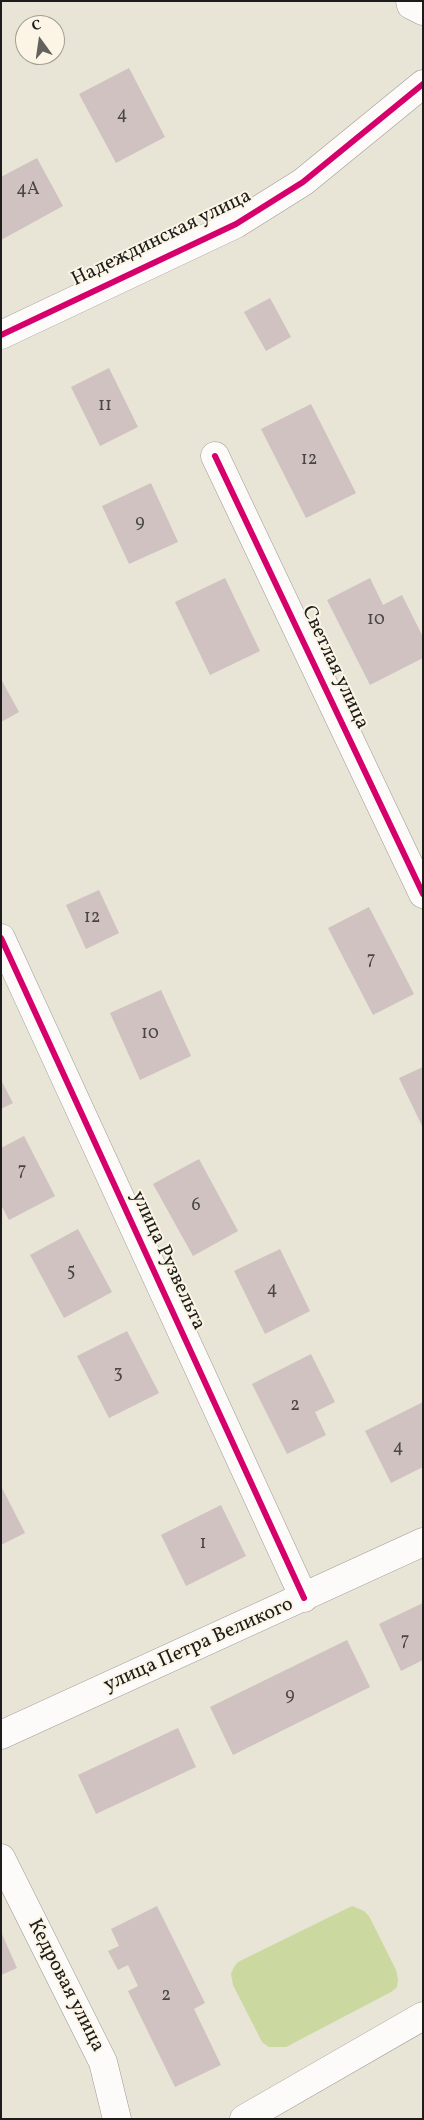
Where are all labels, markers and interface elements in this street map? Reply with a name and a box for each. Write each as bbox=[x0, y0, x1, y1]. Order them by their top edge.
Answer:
north arrow bbox=[15, 15, 65, 65]
text: С bbox=[30, 16, 43, 36]
house number: 4 bbox=[117, 105, 127, 127]
house number: 4А bbox=[16, 180, 40, 202]
street label: Надеждинская улица bbox=[68, 185, 256, 293]
house number: 11 bbox=[98, 396, 112, 418]
house number: 12 bbox=[301, 450, 317, 472]
house number: 9 bbox=[135, 513, 145, 535]
street label: Светлая улица bbox=[295, 602, 373, 734]
house number: 10 bbox=[367, 610, 385, 632]
house number: 12 bbox=[84, 908, 100, 930]
house number: 7 bbox=[367, 950, 375, 972]
house number: 10 bbox=[141, 1024, 159, 1046]
house number: 7 bbox=[18, 1161, 26, 1183]
street label: улица Рузвельта bbox=[124, 1188, 210, 1334]
house number: 6 bbox=[191, 1196, 201, 1218]
house number: 5 bbox=[67, 1262, 75, 1284]
house number: 4 bbox=[267, 1280, 277, 1302]
house number: 3 bbox=[113, 1364, 123, 1386]
house number: 2 bbox=[290, 1396, 300, 1418]
house number: 4 bbox=[393, 1438, 403, 1460]
house number: 1 bbox=[200, 1534, 206, 1556]
street label: улица Петра Великого bbox=[101, 1593, 297, 1699]
house number: 7 bbox=[401, 1631, 409, 1653]
house number: 9 bbox=[285, 1686, 295, 1708]
street label: Кедровая улица bbox=[21, 1916, 109, 2056]
house number: 2 bbox=[161, 1986, 171, 2008]

